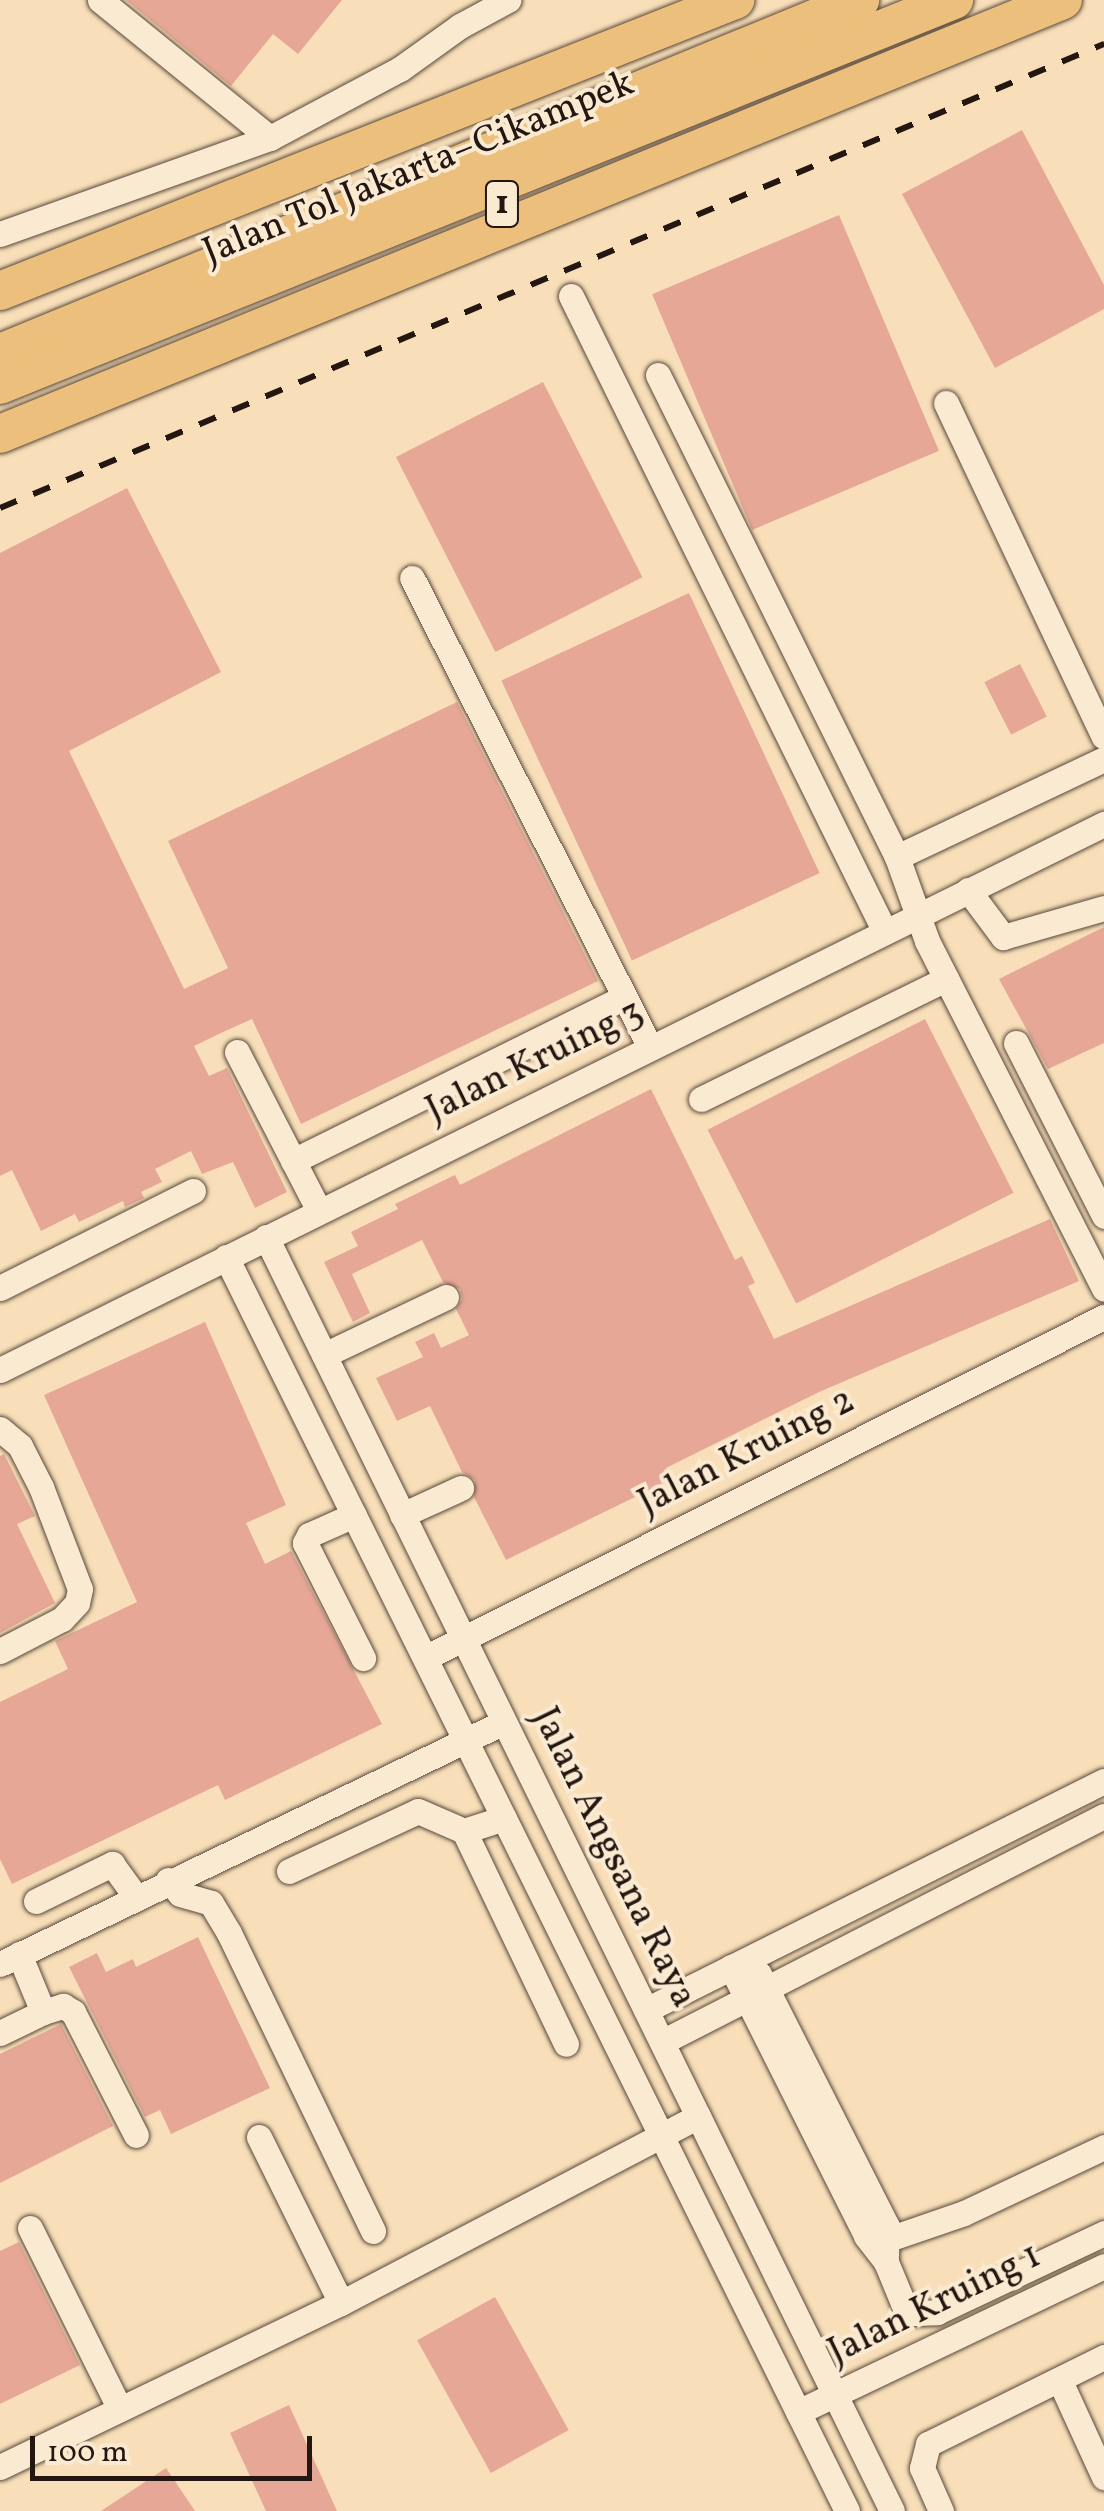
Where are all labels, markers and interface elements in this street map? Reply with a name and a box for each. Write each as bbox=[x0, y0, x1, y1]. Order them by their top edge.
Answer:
street label: Jalan Tol Jakarta–Cikampek bbox=[196, 61, 642, 277]
road number: 1 bbox=[484, 174, 520, 234]
street label: Jalan Kruing 3 bbox=[419, 990, 651, 1134]
street label: Jalan Kruing 2 bbox=[631, 1379, 863, 1527]
street label: Jalan Angsana Raya bbox=[521, 1700, 705, 2016]
street label: Jalan Kruing 1 bbox=[821, 2234, 1049, 2376]
scale bar bbox=[35, 2416, 318, 2478]
text: 100 m bbox=[47, 2432, 128, 2474]

